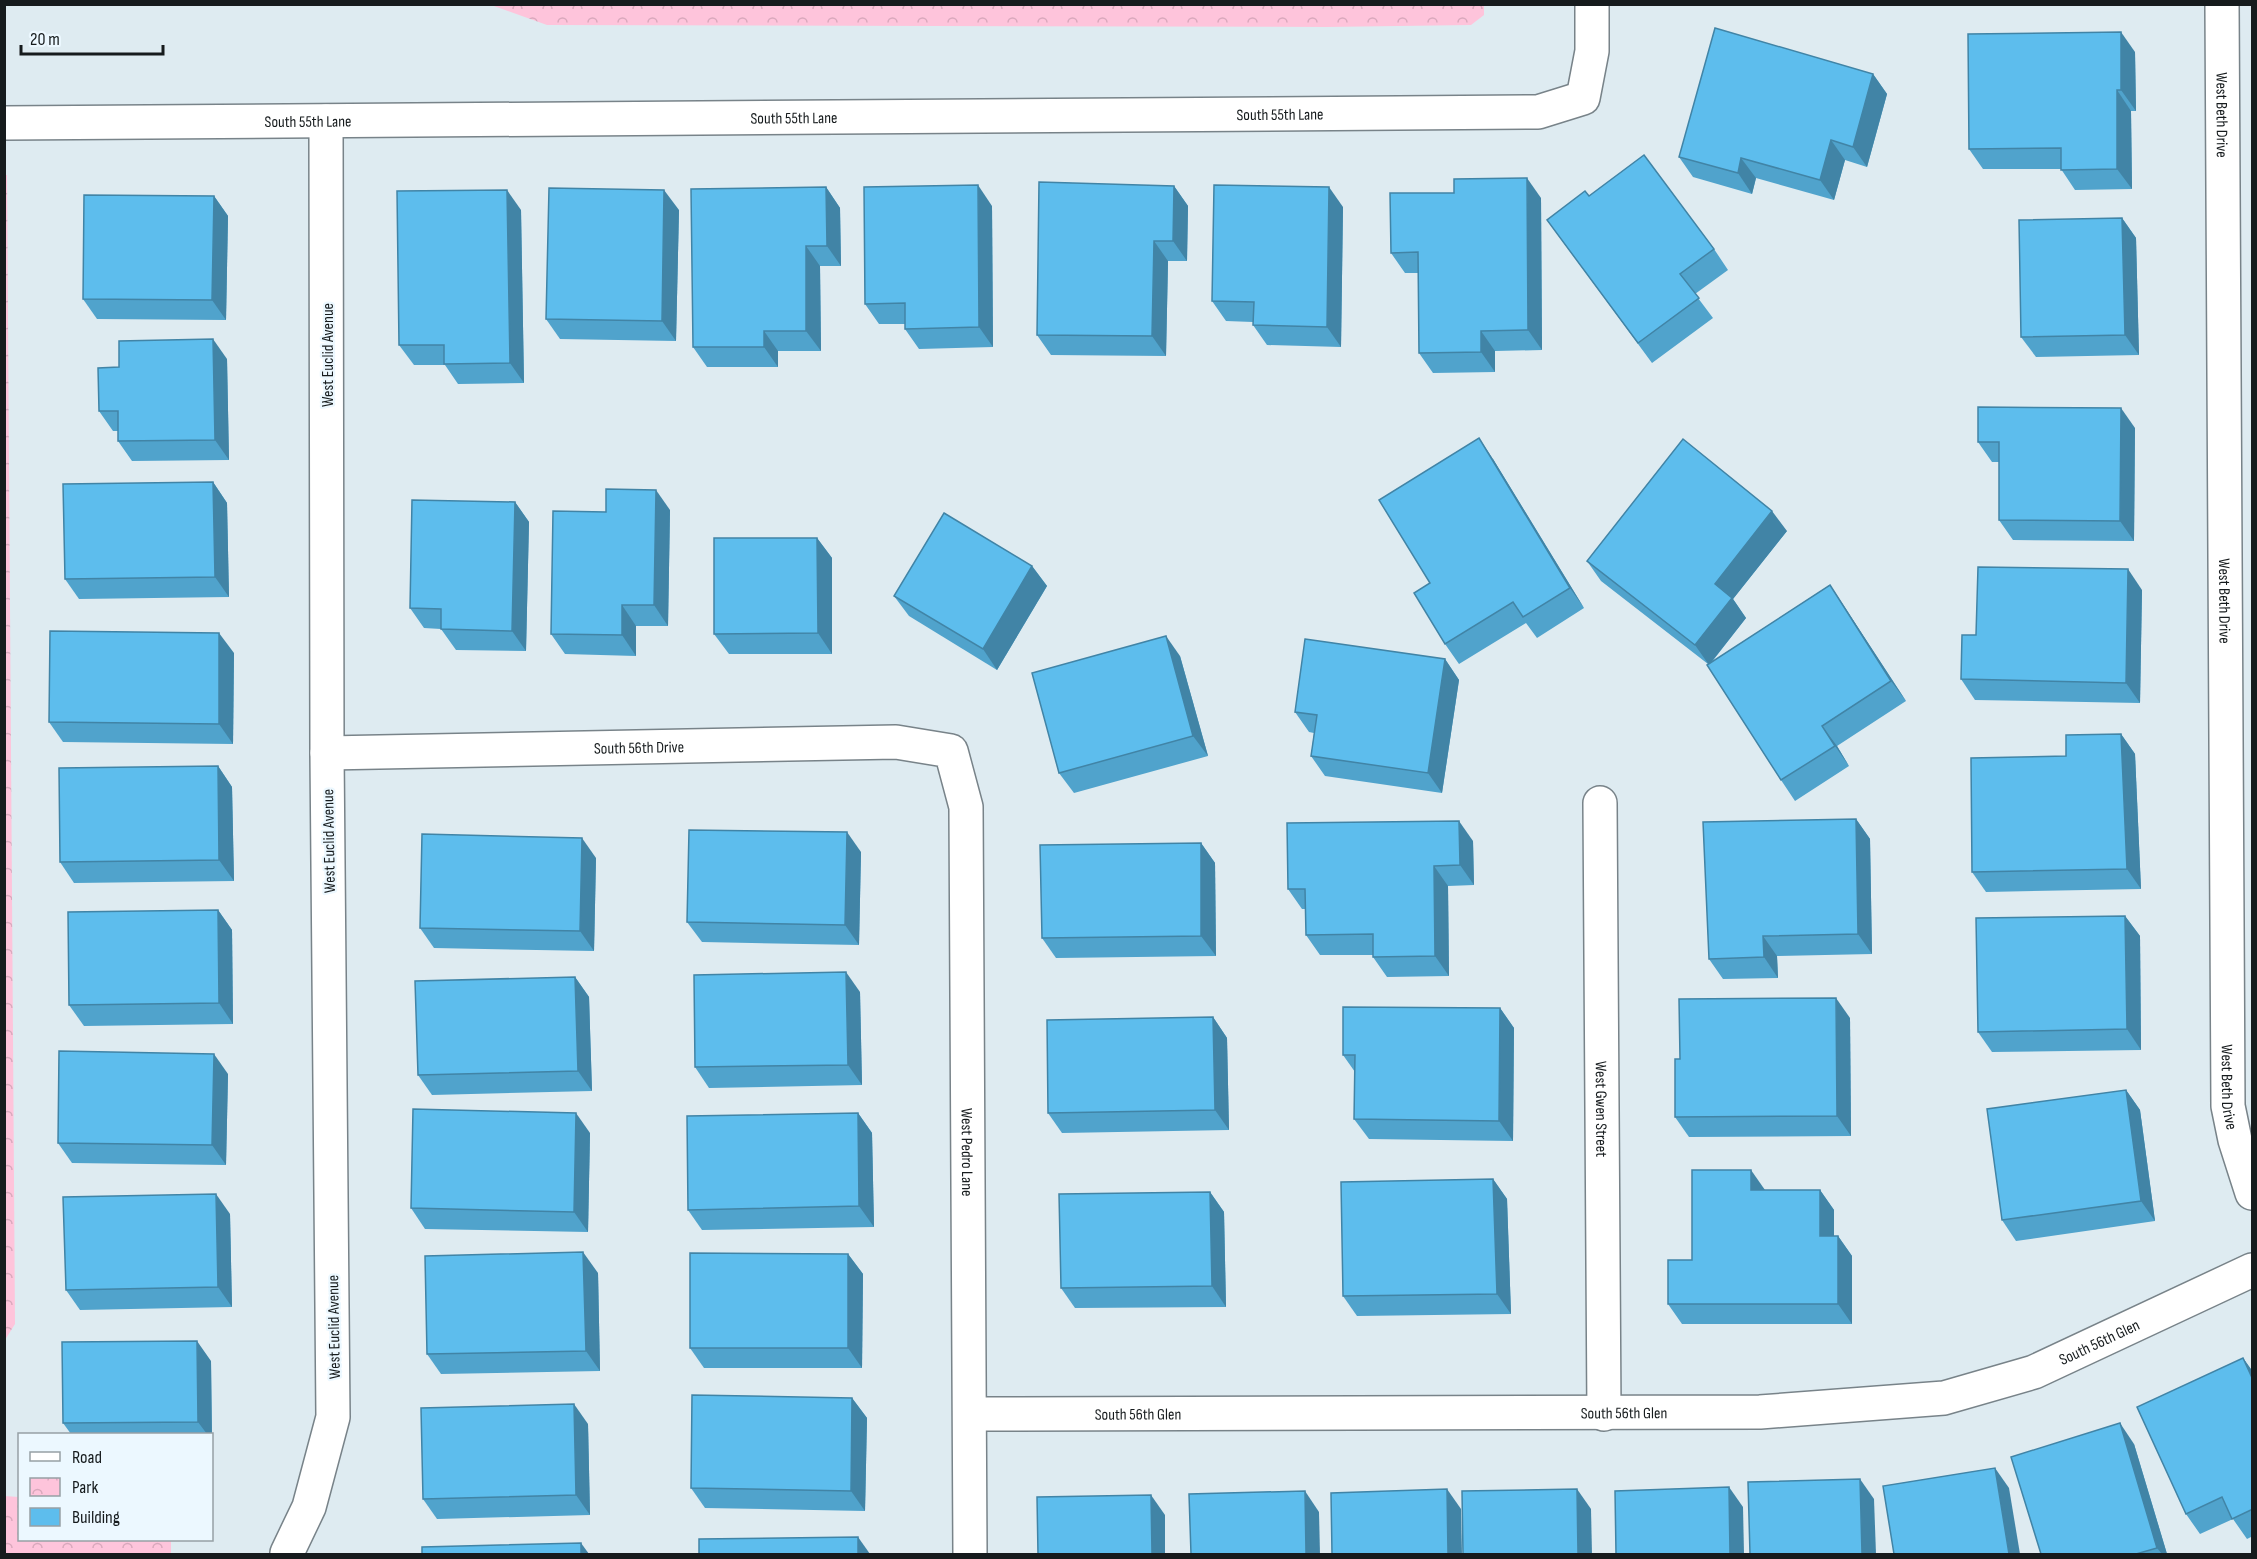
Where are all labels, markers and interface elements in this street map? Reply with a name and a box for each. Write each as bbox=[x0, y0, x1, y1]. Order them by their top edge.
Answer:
scale bar bbox=[21, 18, 164, 56]
text: 20 m bbox=[30, 29, 60, 50]
street label: West Beth Drive bbox=[2211, 72, 2231, 158]
street label: South 55th Lane bbox=[1236, 106, 1324, 125]
street label: South 55th Lane bbox=[750, 109, 838, 129]
street label: South 55th Lane bbox=[264, 113, 352, 132]
street label: West Euclid Avenue bbox=[319, 303, 338, 407]
street label: West Beth Drive bbox=[2214, 558, 2233, 644]
street label: South 56th Drive bbox=[594, 738, 684, 759]
street label: West Euclid Avenue bbox=[319, 789, 340, 893]
street label: West Beth Drive bbox=[2217, 1044, 2241, 1131]
street label: West Gwen Street bbox=[1591, 1061, 1610, 1157]
street label: West Pedro Lane bbox=[957, 1108, 976, 1197]
street label: West Euclid Avenue bbox=[324, 1275, 345, 1379]
street label: South 56th Glen bbox=[2056, 1316, 2143, 1370]
street label: South 56th Glen bbox=[1581, 1404, 1667, 1423]
street label: South 56th Glen bbox=[1095, 1405, 1181, 1425]
legend bbox=[18, 1433, 213, 1541]
text: Road bbox=[72, 1447, 102, 1468]
text: Park bbox=[72, 1477, 98, 1498]
text: Building bbox=[72, 1507, 120, 1528]

